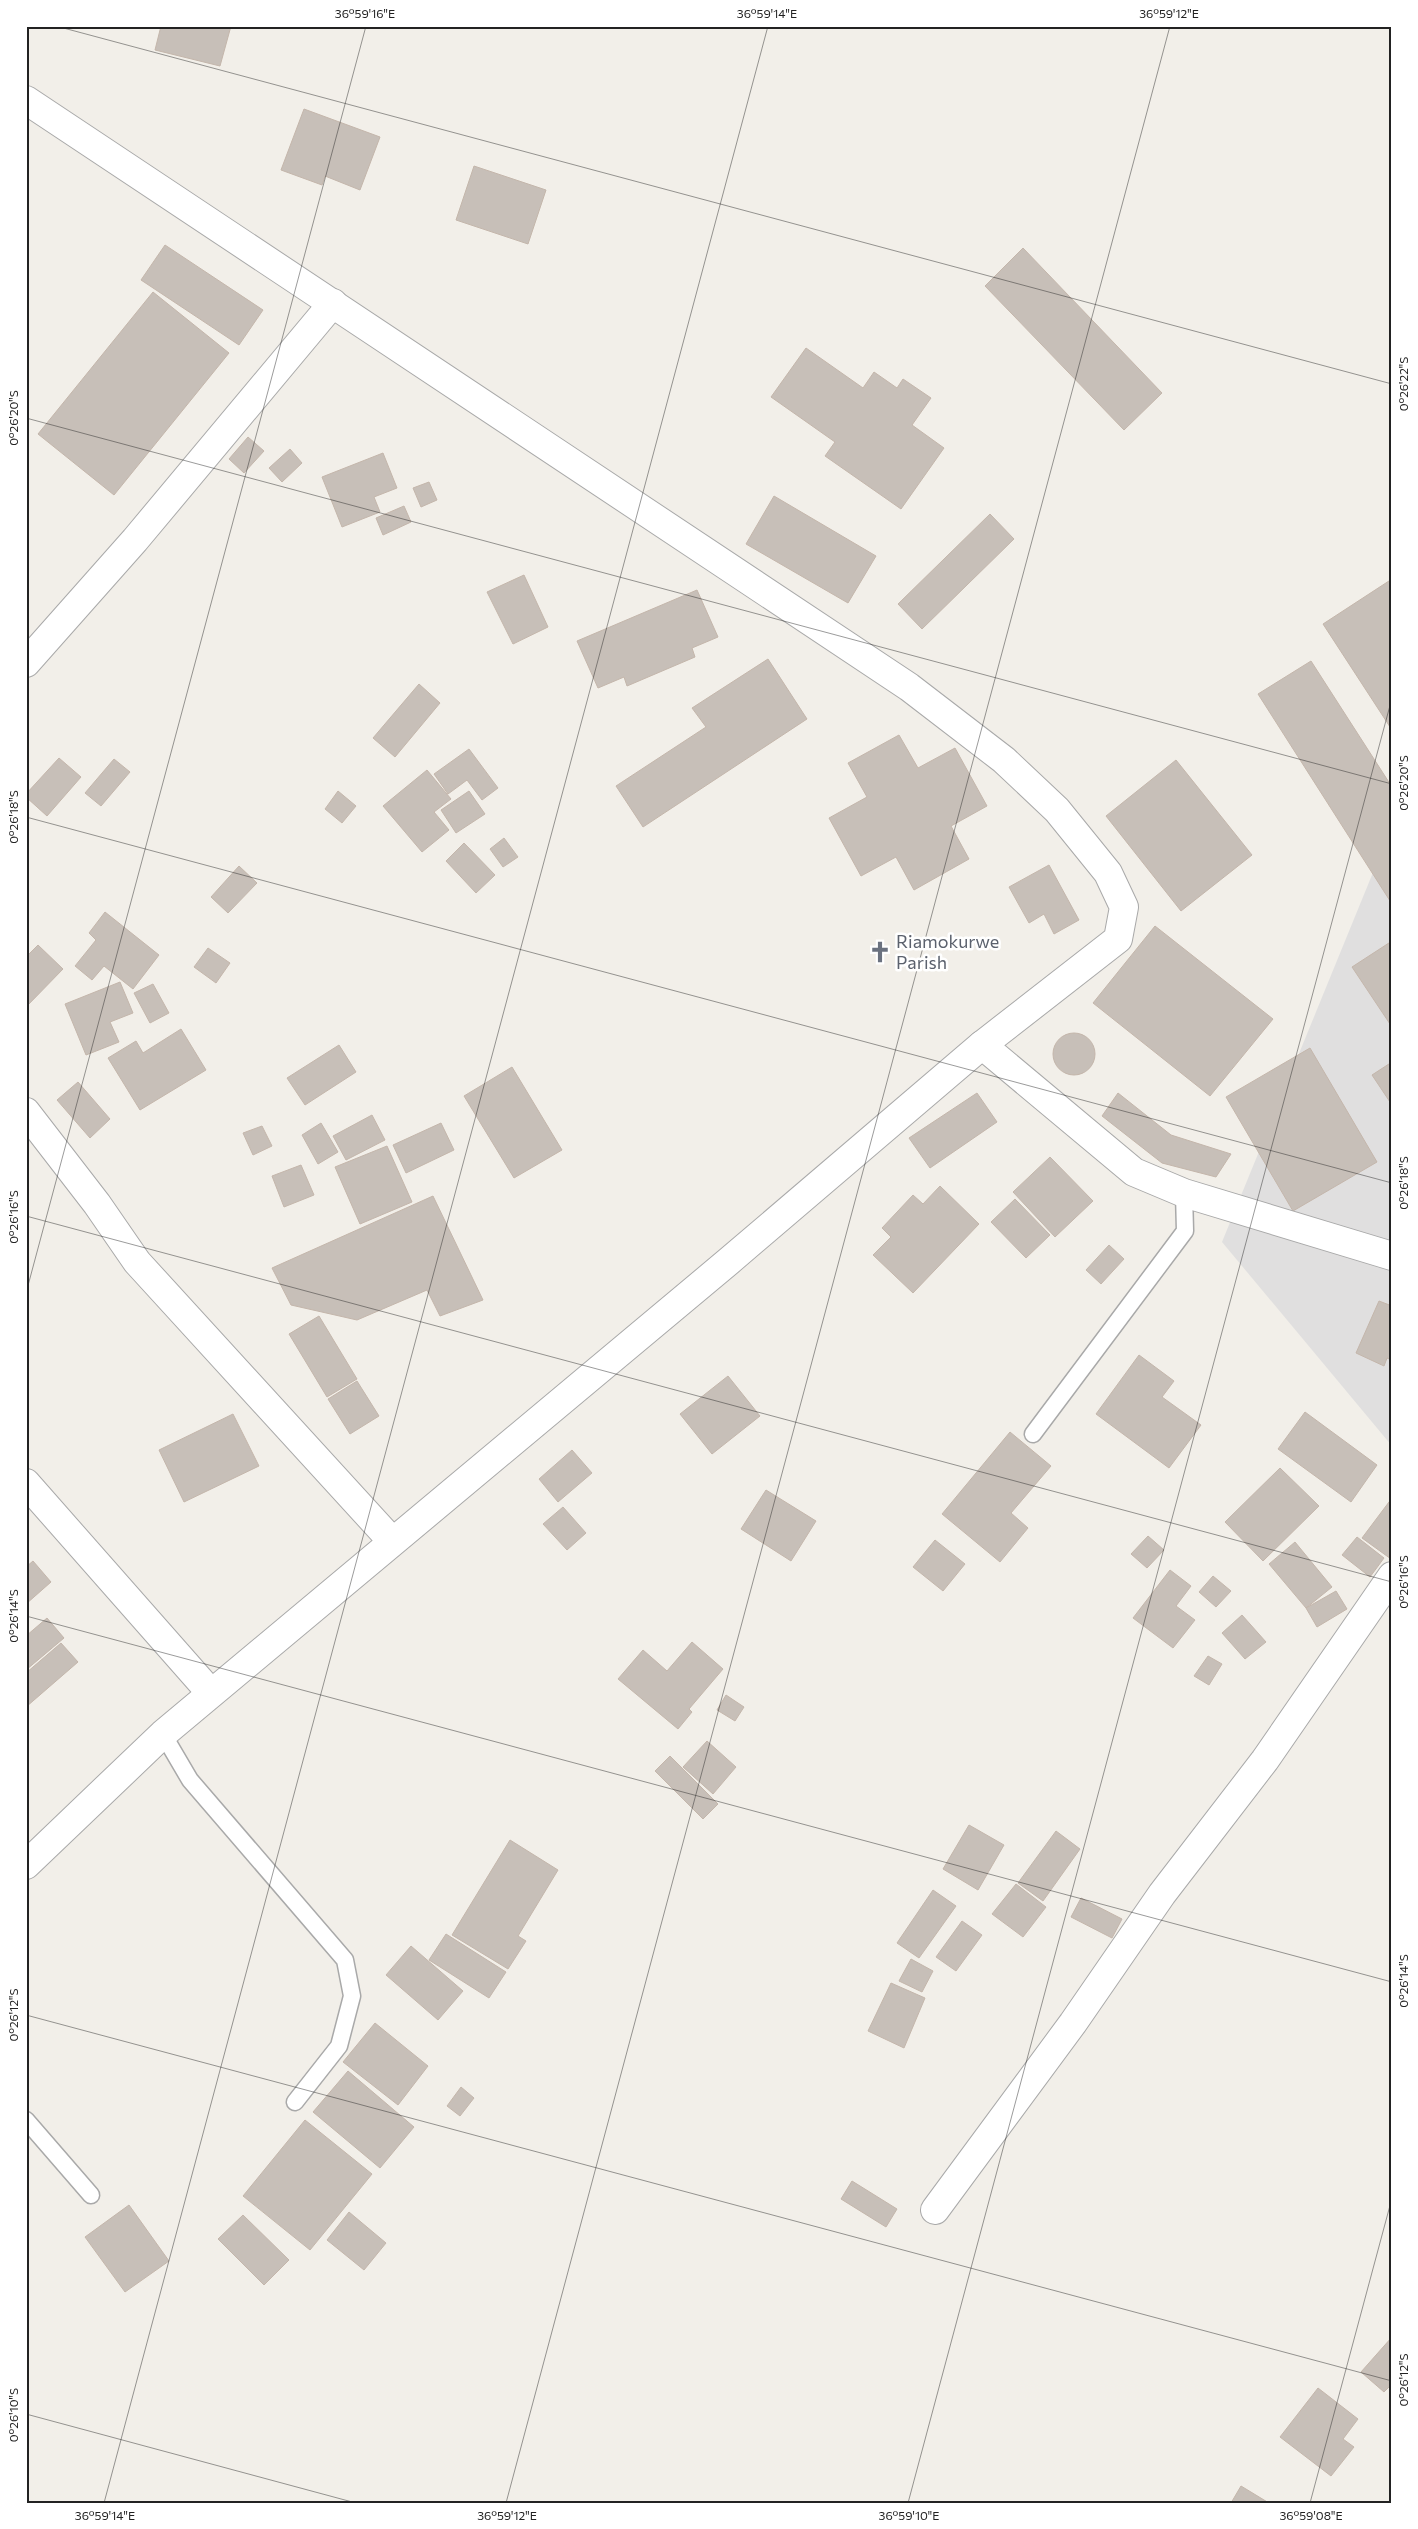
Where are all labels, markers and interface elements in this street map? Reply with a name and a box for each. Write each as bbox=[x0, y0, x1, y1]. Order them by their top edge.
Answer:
text: 36°59'16"E bbox=[335, 6, 395, 20]
text: 36°59'14"E bbox=[737, 6, 797, 20]
text: 36°59'12"E bbox=[1139, 6, 1199, 20]
text: 0°26'22"S bbox=[1396, 357, 1410, 411]
text: 0°26'20"S bbox=[6, 390, 20, 446]
text: 0°26'20"S bbox=[1396, 755, 1410, 811]
text: 0°26'18"S bbox=[6, 790, 20, 844]
place label: Riamokurwe Parish bbox=[896, 930, 999, 973]
church icon: Riamokurwe Parish bbox=[867, 939, 893, 965]
text: 0°26'18"S bbox=[1396, 1156, 1410, 1210]
text: 0°26'16"S bbox=[6, 1190, 20, 1244]
text: 0°26'16"S bbox=[1396, 1555, 1410, 1609]
text: 0°26'14"S bbox=[6, 1589, 20, 1643]
text: 0°26'14"S bbox=[1396, 1954, 1410, 2008]
text: 0°26'12"S bbox=[6, 1988, 20, 2042]
text: 0°26'12"S bbox=[1396, 2353, 1410, 2407]
text: 0°26'10"S bbox=[6, 2388, 20, 2442]
text: 36°59'14"E bbox=[75, 2508, 135, 2522]
text: 36°59'12"E bbox=[477, 2508, 537, 2522]
text: 36°59'10"E bbox=[879, 2508, 939, 2522]
text: 36°59'08"E bbox=[1279, 2508, 1343, 2522]

